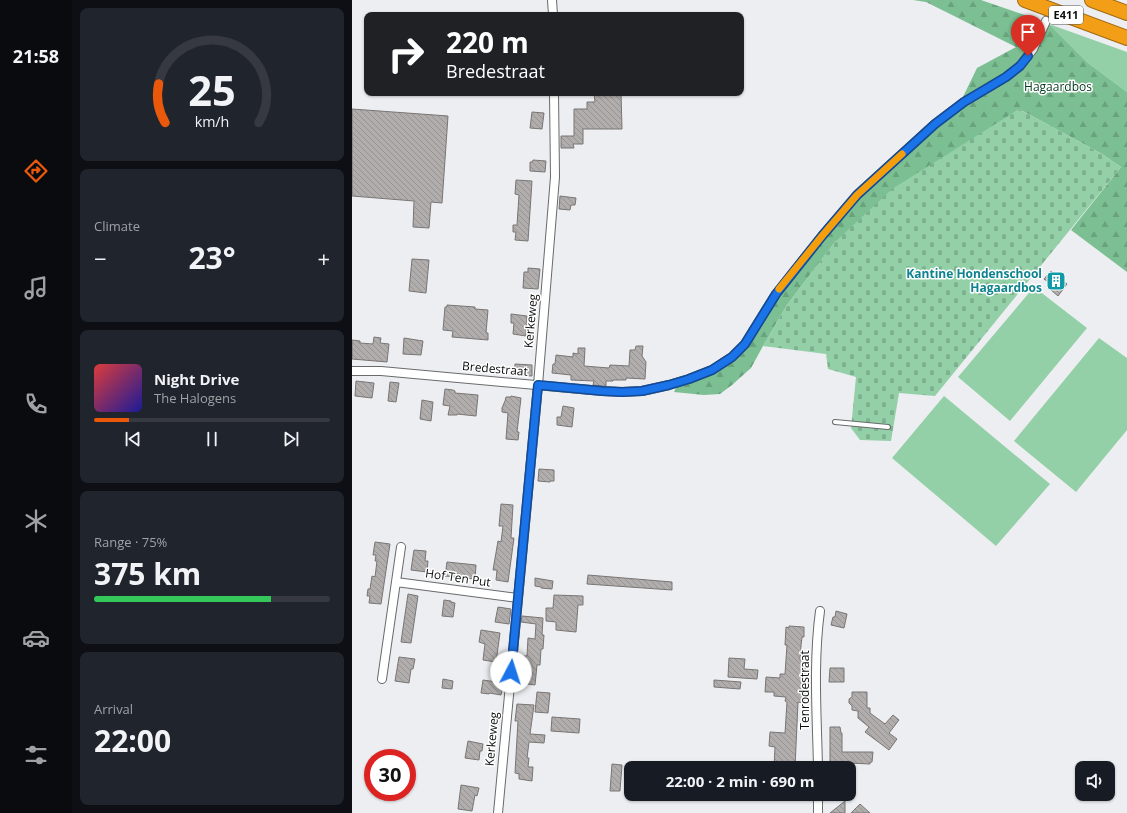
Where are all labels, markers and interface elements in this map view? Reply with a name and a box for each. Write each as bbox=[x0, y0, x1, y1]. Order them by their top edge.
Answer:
road number: E411 bbox=[1049, 6, 1083, 24]
pin bbox=[1011, 15, 1045, 56]
icon: arrive bbox=[1017, 21, 1039, 43]
text: 220 m bbox=[446, 23, 529, 61]
icon: right bbox=[380, 28, 432, 80]
text: 21:58 bbox=[13, 44, 59, 68]
text: Bredestraat bbox=[446, 59, 545, 83]
text: 25 bbox=[188, 61, 236, 117]
park label: Hagaardbos bbox=[1024, 78, 1092, 95]
text: km/h bbox=[195, 111, 229, 130]
icon: directions bbox=[22, 157, 50, 185]
text: Climate bbox=[94, 217, 140, 235]
text: 23° bbox=[188, 237, 236, 278]
text: − bbox=[94, 243, 107, 273]
text: + bbox=[317, 243, 330, 273]
place label: Kantine Hondenschool Hagaardbos bbox=[906, 265, 1042, 296]
building icon: Kantine Hondenschool Hagaardbos bbox=[1045, 270, 1067, 292]
icon: music bbox=[22, 274, 50, 302]
street label: Kerkeweg bbox=[520, 293, 541, 349]
street label: Bredestraat bbox=[461, 357, 529, 380]
text: Night Drive bbox=[154, 369, 239, 389]
text: The Halogens bbox=[154, 389, 236, 407]
icon: phone bbox=[22, 390, 50, 418]
icon: previous bbox=[122, 428, 144, 450]
icon: pause bbox=[201, 428, 223, 450]
icon: next bbox=[280, 428, 302, 450]
icon: climate bbox=[22, 507, 50, 535]
text: Range · 75% bbox=[94, 533, 167, 551]
text: 375 km bbox=[94, 553, 201, 594]
street label: Hof Ten Put bbox=[424, 565, 492, 591]
icon: car bbox=[22, 624, 50, 652]
street label: Tenrodestraat bbox=[796, 650, 813, 730]
position arrow bbox=[490, 651, 532, 693]
text: Arrival bbox=[94, 700, 133, 718]
street label: Kerkeweg bbox=[481, 711, 502, 767]
text: 22:00 bbox=[94, 720, 171, 761]
icon: filters bbox=[22, 741, 50, 769]
speed limit sign: 30 bbox=[364, 749, 416, 801]
map controls bbox=[1075, 761, 1115, 801]
button: sound bbox=[1075, 761, 1115, 801]
text: 22:00 · 2 min · 690 m bbox=[666, 771, 814, 791]

